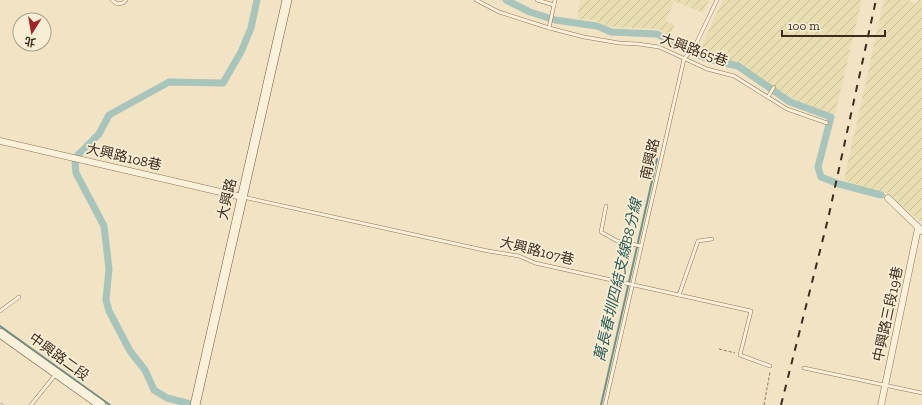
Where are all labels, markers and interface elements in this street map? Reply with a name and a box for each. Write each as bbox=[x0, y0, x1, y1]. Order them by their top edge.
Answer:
north arrow bbox=[12, 12, 52, 52]
scale bar bbox=[782, 12, 885, 38]
text: 100 m bbox=[788, 19, 820, 33]
street label: 大興路65巷 bbox=[658, 30, 730, 70]
text: 北 bbox=[24, 34, 37, 49]
street label: 南興路 bbox=[637, 137, 663, 181]
street label: 大興路108巷 bbox=[85, 140, 163, 174]
street label: 大興路 bbox=[214, 177, 240, 221]
water label: 萬長春圳四結支線B8分線 bbox=[590, 195, 646, 363]
street label: 大興路107巷 bbox=[498, 234, 576, 268]
street label: 中興路三段19巷 bbox=[870, 265, 906, 363]
street label: 中興路二段 bbox=[26, 330, 92, 384]

